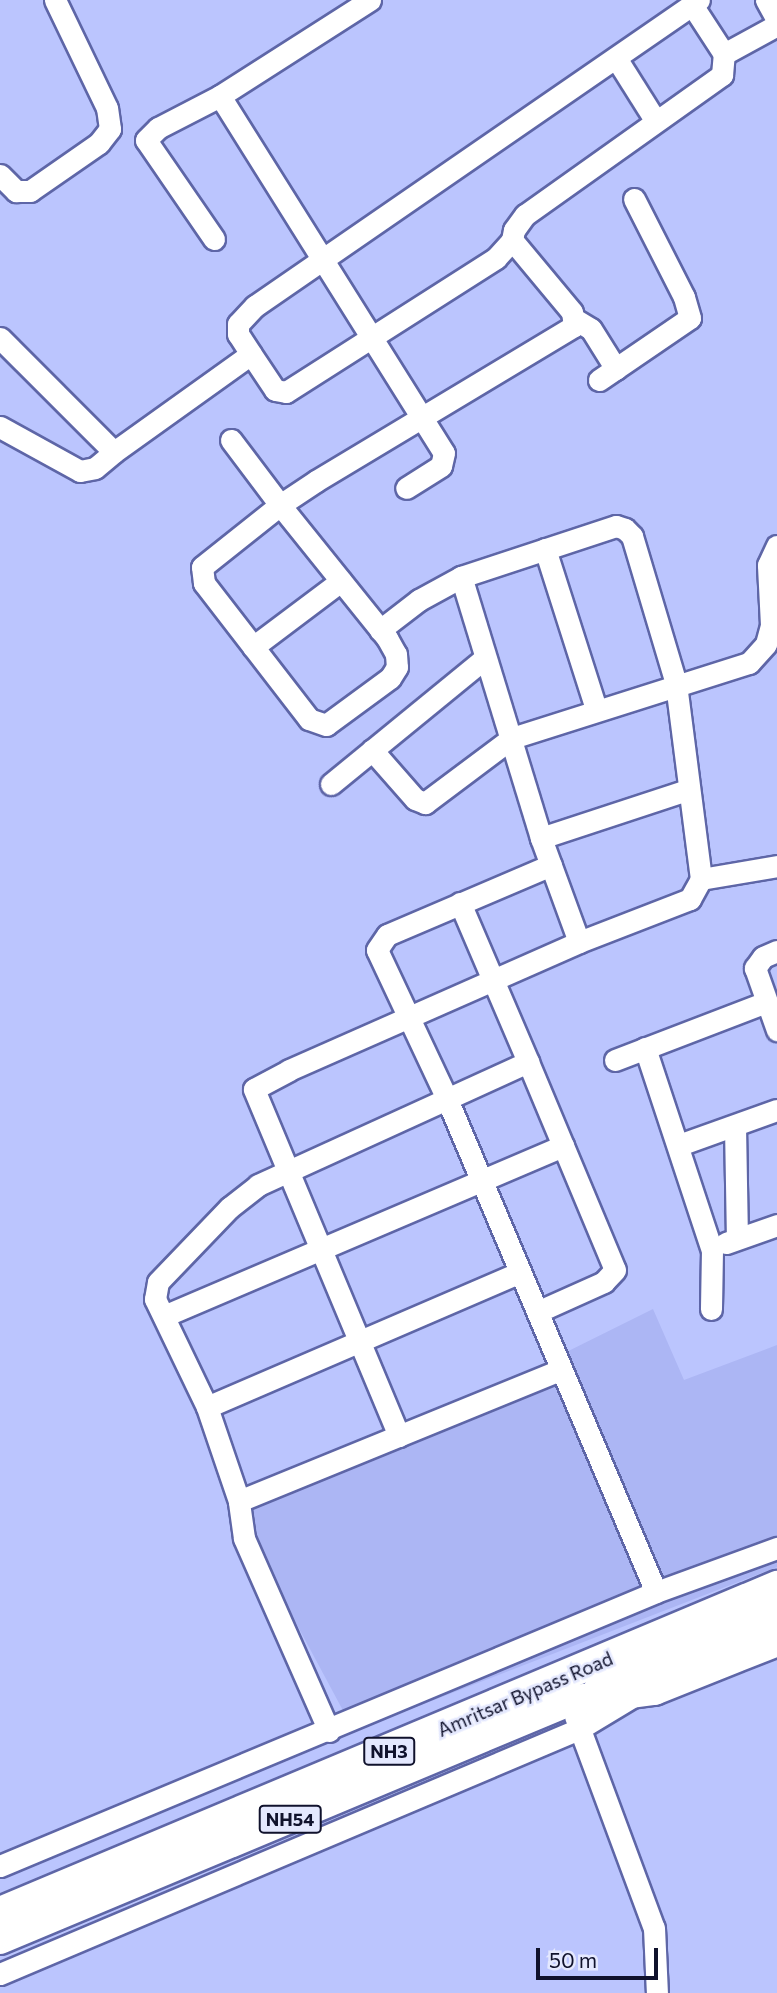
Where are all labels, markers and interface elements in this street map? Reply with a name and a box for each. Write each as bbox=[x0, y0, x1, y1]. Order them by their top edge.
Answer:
street label: Amritsar Bypass Road bbox=[434, 1647, 616, 1741]
road number: NH3 bbox=[363, 1736, 415, 1766]
road number: NH54 bbox=[258, 1804, 322, 1833]
scale bar bbox=[539, 1934, 662, 1978]
text: 50 m bbox=[549, 1947, 597, 1972]

